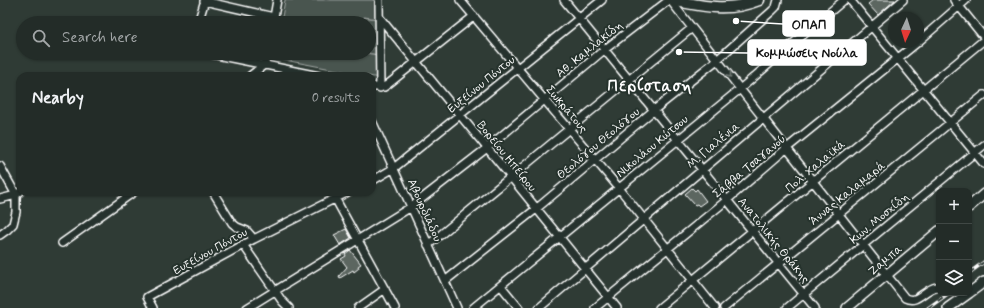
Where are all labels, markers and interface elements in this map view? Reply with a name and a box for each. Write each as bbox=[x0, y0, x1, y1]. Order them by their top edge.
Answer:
callout: ΟΠΑΠ bbox=[783, 11, 834, 36]
north arrow bbox=[888, 12, 924, 48]
search box bbox=[16, 16, 376, 60]
text: ΟΠΑΠ bbox=[792, 17, 826, 34]
street label: Αθ. Καμλακίδη bbox=[553, 18, 627, 82]
icon: search bbox=[30, 27, 52, 49]
text: Search here bbox=[62, 28, 138, 48]
callout: Κομμώσεις Νούλα bbox=[748, 40, 866, 65]
text: Κομμώσεις Νούλα bbox=[756, 45, 859, 62]
street label: Ευξείνου Πόντου bbox=[444, 52, 519, 117]
one-way arrow bbox=[724, 70, 731, 77]
district label: Περίσταση bbox=[608, 76, 692, 97]
street label: Σωκράτους bbox=[542, 83, 591, 137]
text: Nearby bbox=[32, 87, 84, 109]
text: 0 results bbox=[312, 90, 360, 107]
street label: Θεολόγου Θεολόγου bbox=[554, 104, 644, 183]
street label: Νικολάου Κώτσου bbox=[613, 112, 692, 182]
street label: Βορείου Ηπείρου bbox=[473, 118, 540, 196]
street label: Μ. Γιαλένια bbox=[683, 118, 744, 173]
street label: Σάββα Τσαγανού bbox=[710, 131, 790, 202]
street label: Πολ. Χαλαϊκά bbox=[782, 137, 849, 197]
street label: Άννας Καλαμαρά bbox=[806, 158, 889, 229]
street label: Αβουρδιάδου bbox=[403, 176, 445, 245]
map controls bbox=[936, 188, 972, 296]
button: + bbox=[936, 188, 972, 224]
street label: Κων. Μοσχίδη bbox=[847, 189, 913, 248]
street label: Ανατολικής Θράκης bbox=[734, 194, 813, 287]
street label: Ευξείνου Πόντου bbox=[170, 224, 251, 279]
button: − bbox=[936, 224, 972, 260]
street label: Ζαμπα bbox=[865, 242, 906, 280]
button: layers bbox=[936, 260, 972, 296]

